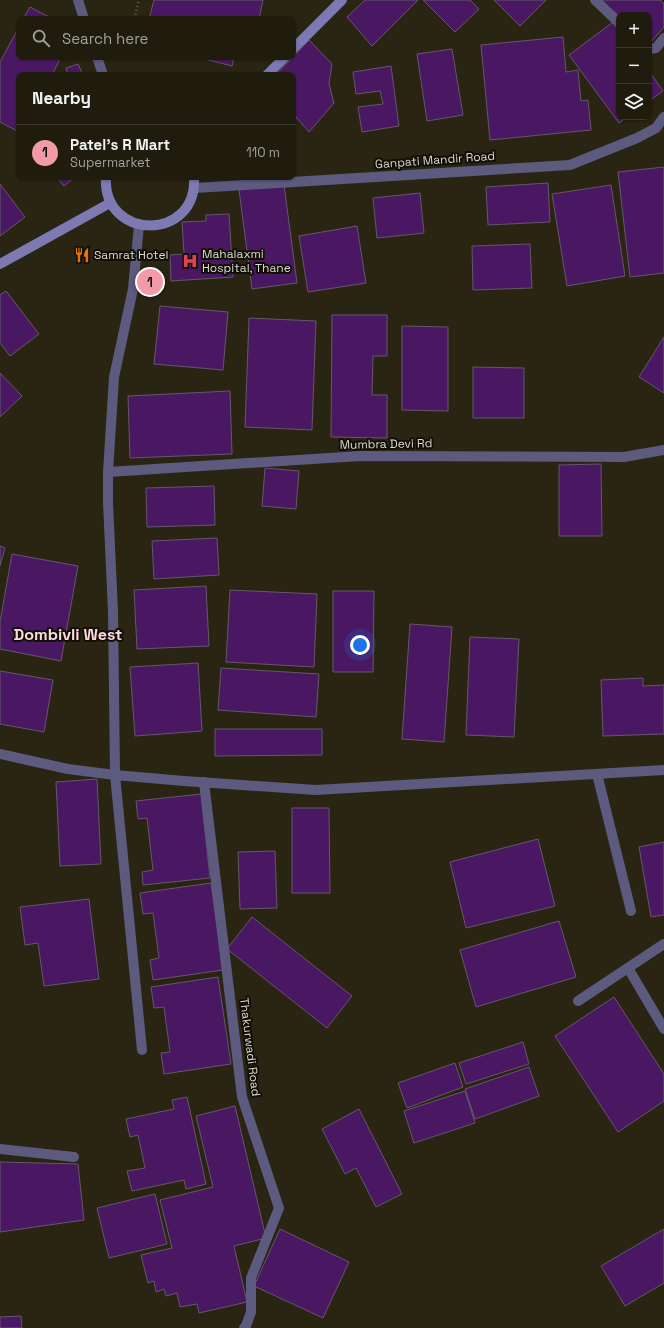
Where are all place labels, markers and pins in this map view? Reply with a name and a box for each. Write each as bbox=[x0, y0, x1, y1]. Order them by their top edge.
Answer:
restaurant icon: Samrat Hotel bbox=[73, 246, 91, 264]
place label: Mahalaxmi Hospital, Thane bbox=[202, 246, 291, 276]
place label: Samrat Hotel bbox=[94, 247, 168, 263]
hospital icon: Mahalaxmi Hospital, Thane bbox=[181, 252, 199, 270]
pin: 1 bbox=[137, 267, 163, 297]

